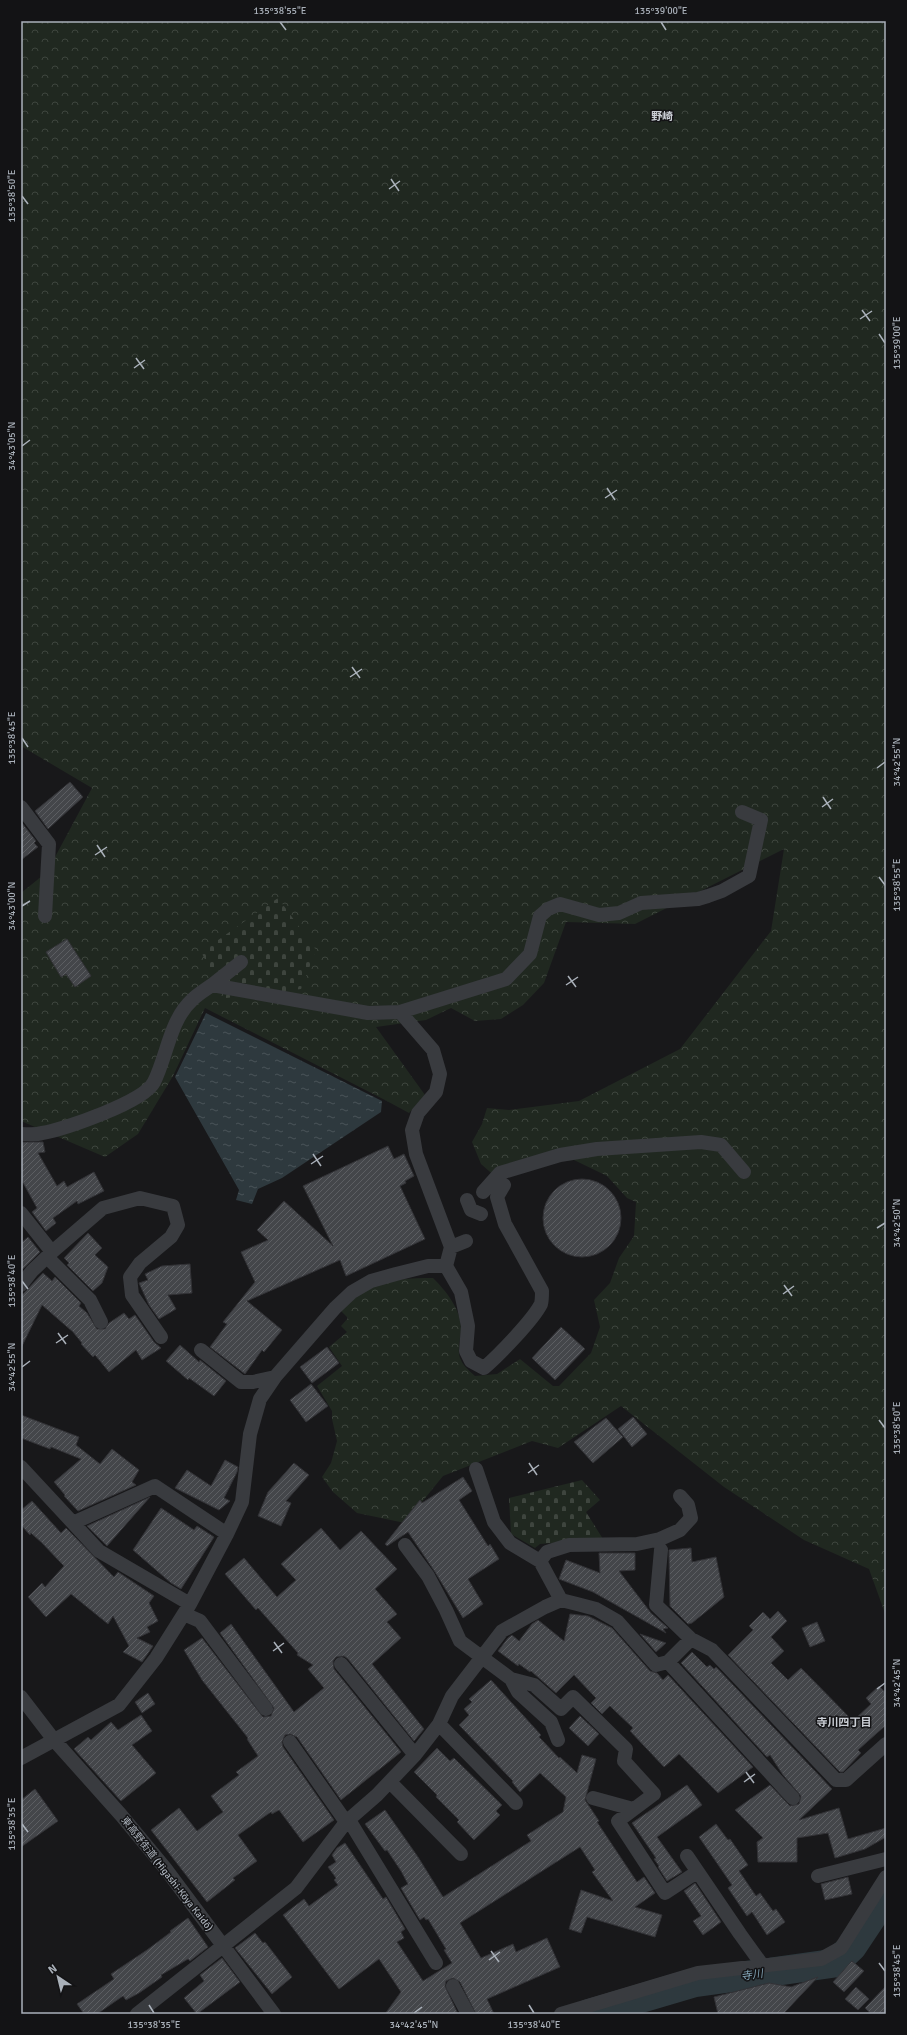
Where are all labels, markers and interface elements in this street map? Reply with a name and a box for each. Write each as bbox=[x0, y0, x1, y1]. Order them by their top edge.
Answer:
text: 135°38'55"E bbox=[253, 5, 307, 17]
text: 135°39'00"E bbox=[634, 5, 688, 17]
district label: 野崎 bbox=[651, 110, 673, 123]
text: 135°38'50"E bbox=[6, 169, 18, 223]
text: 135°39'00"E bbox=[891, 316, 903, 370]
text: 34°43'05"N bbox=[6, 422, 18, 470]
text: 135°38'45"E bbox=[6, 711, 18, 765]
text: 34°42'55"N bbox=[891, 738, 903, 786]
text: 135°38'55"E bbox=[891, 858, 903, 912]
text: 34°43'00"N bbox=[6, 882, 18, 930]
text: 34°42'50"N bbox=[891, 1199, 903, 1247]
text: 135°38'40"E bbox=[6, 1254, 18, 1308]
text: 34°42'55"N bbox=[6, 1343, 18, 1391]
text: 135°38'50"E bbox=[891, 1401, 903, 1455]
text: 34°42'45"N bbox=[891, 1659, 903, 1707]
district label: 寺川四丁目 bbox=[817, 1716, 872, 1729]
text: 135°38'35"E bbox=[6, 1797, 18, 1851]
street label: 東高野街道 (Higashi-Kōya Kaidō) bbox=[119, 1815, 215, 1933]
text: 135°38'45"E bbox=[891, 1944, 903, 1998]
north arrow bbox=[38, 1957, 78, 1997]
text: N bbox=[46, 1962, 59, 1977]
water label: 寺川 bbox=[740, 1967, 765, 1983]
text: 135°38'35"E bbox=[127, 2019, 181, 2031]
text: 34°42'45"N bbox=[390, 2019, 438, 2031]
text: 135°38'40"E bbox=[507, 2019, 561, 2031]

